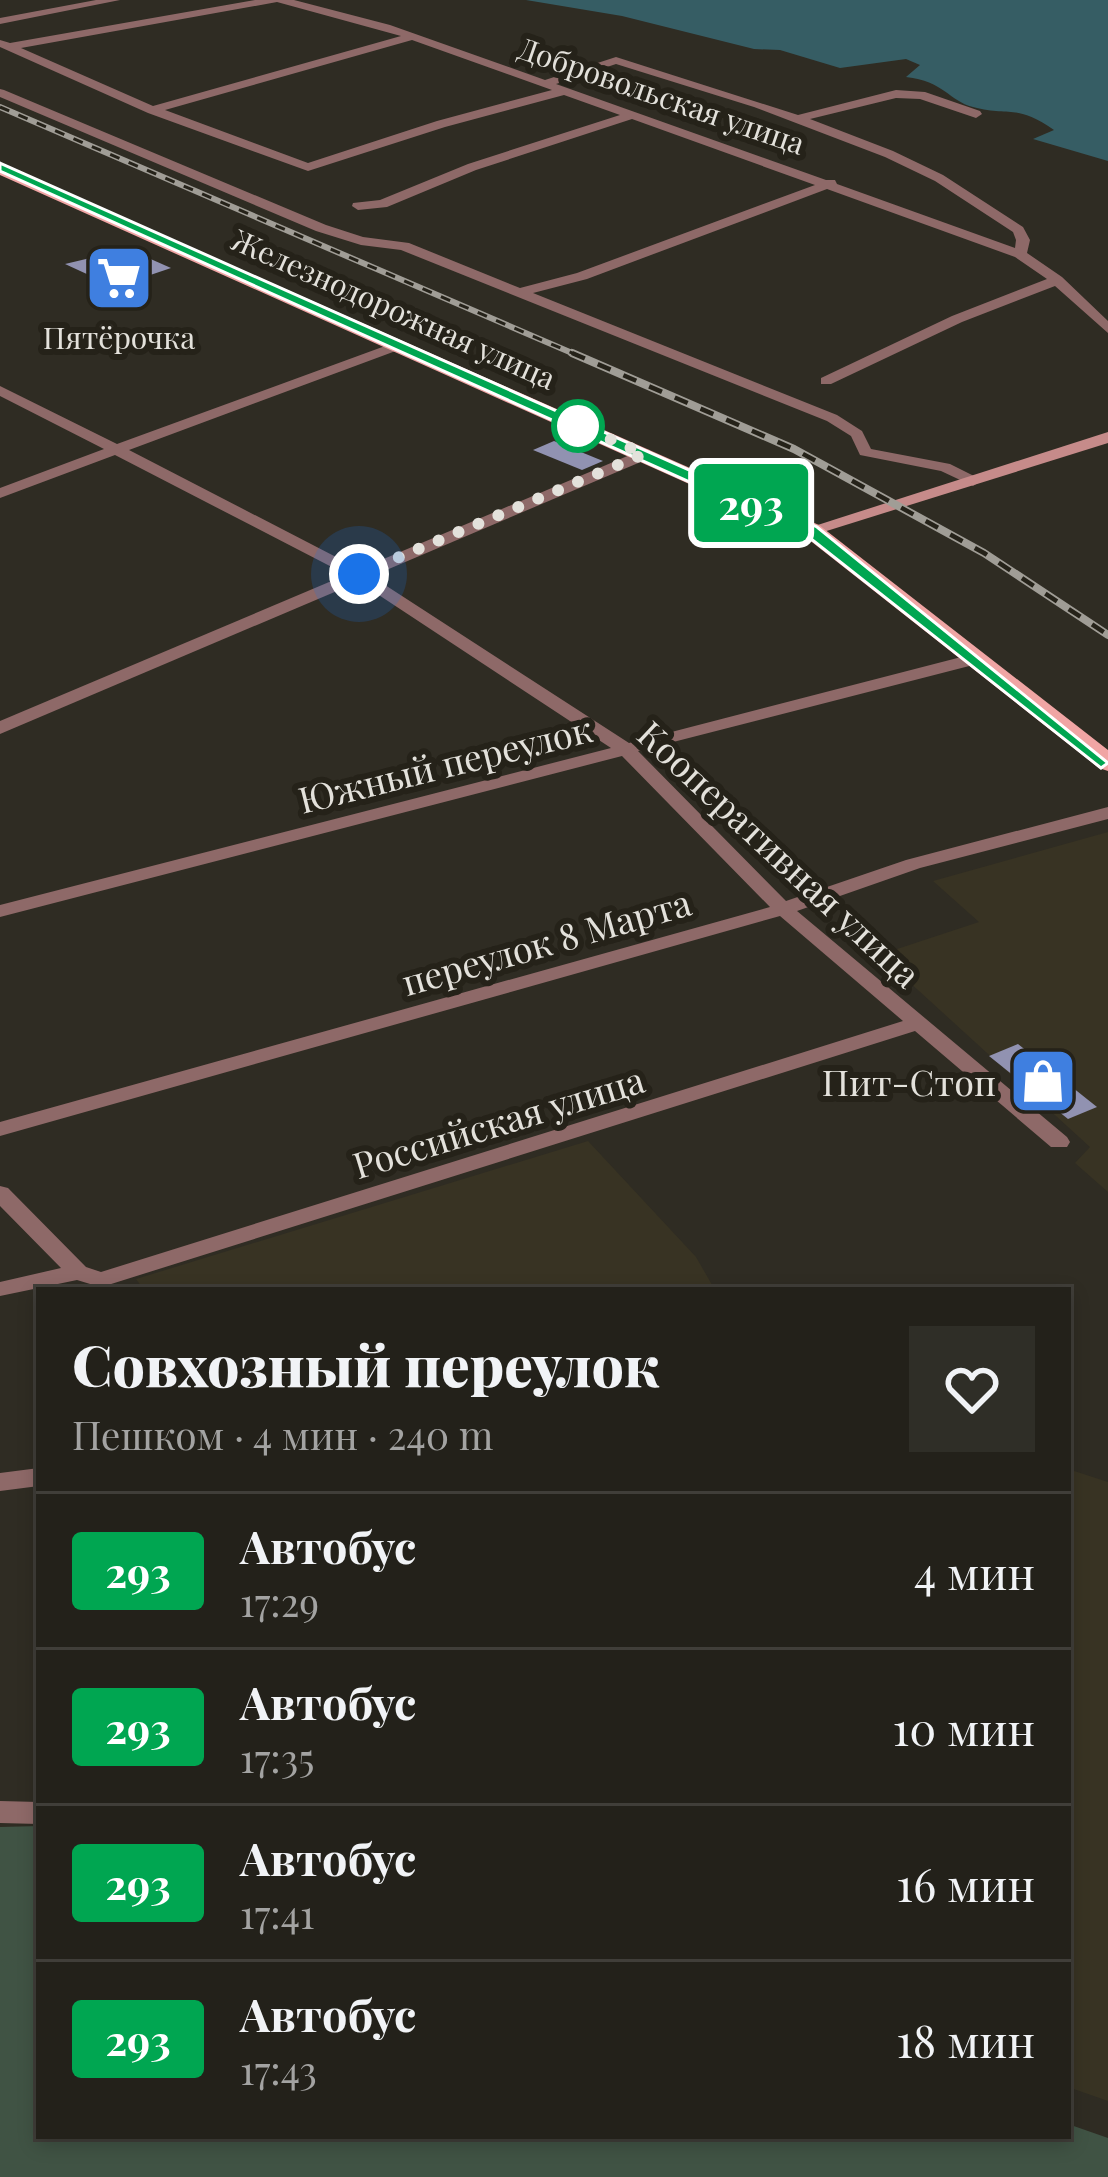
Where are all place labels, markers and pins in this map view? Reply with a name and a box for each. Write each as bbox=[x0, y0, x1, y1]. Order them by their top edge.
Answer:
supermarket icon: Пятёрочка bbox=[84, 243, 154, 313]
place label: Пятёрочка bbox=[43, 317, 195, 357]
unlabelled marker bbox=[553, 401, 603, 451]
shop icon: Пит-Стоп bbox=[1008, 1046, 1078, 1116]
place label: Пит-Стоп bbox=[822, 1057, 996, 1105]

